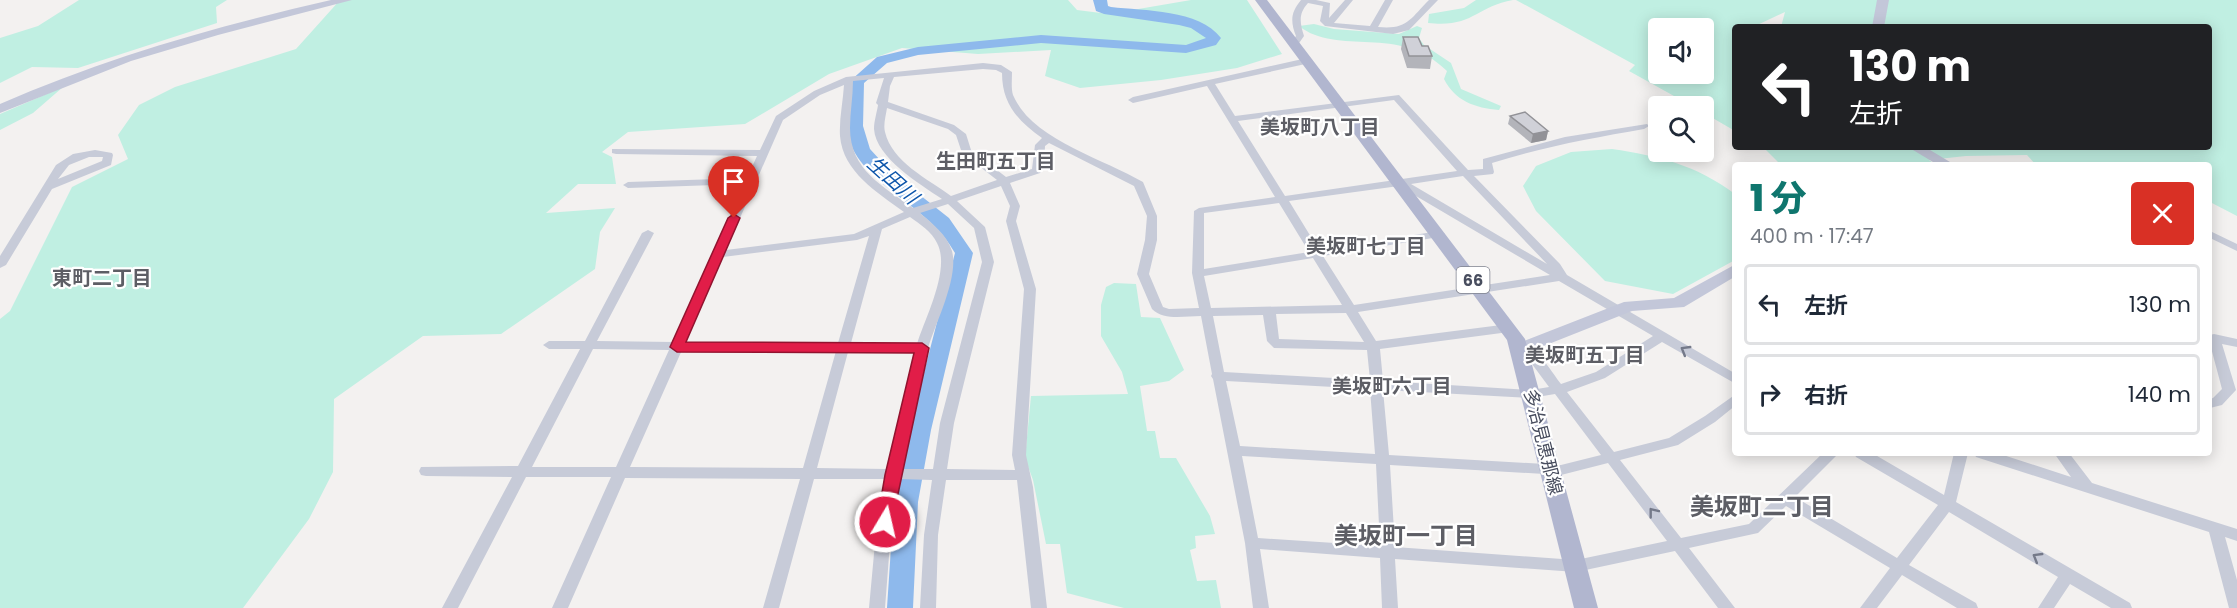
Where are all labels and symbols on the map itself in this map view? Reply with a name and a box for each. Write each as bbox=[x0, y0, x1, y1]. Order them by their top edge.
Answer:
district label: 美坂町八丁目 bbox=[1260, 113, 1380, 141]
district label: 生田町五丁目 bbox=[936, 147, 1056, 175]
water label: 生田川 bbox=[861, 150, 926, 212]
pin bbox=[708, 156, 759, 218]
district label: 美坂町七丁目 bbox=[1306, 232, 1426, 260]
district label: 東町二丁目 bbox=[52, 264, 152, 292]
road number: 66 bbox=[1456, 267, 1490, 293]
district label: 美坂町五丁目 bbox=[1525, 341, 1645, 369]
one-way arrow bbox=[1681, 346, 1691, 357]
district label: 美坂町六丁目 bbox=[1332, 372, 1452, 400]
street label: 多治見恵那線 bbox=[1518, 386, 1569, 497]
position arrow bbox=[853, 490, 917, 554]
district label: 美坂町二丁目 bbox=[1690, 490, 1834, 523]
one-way arrow bbox=[1649, 508, 1660, 519]
district label: 美坂町一丁目 bbox=[1334, 519, 1478, 552]
one-way arrow bbox=[2033, 553, 2043, 565]

